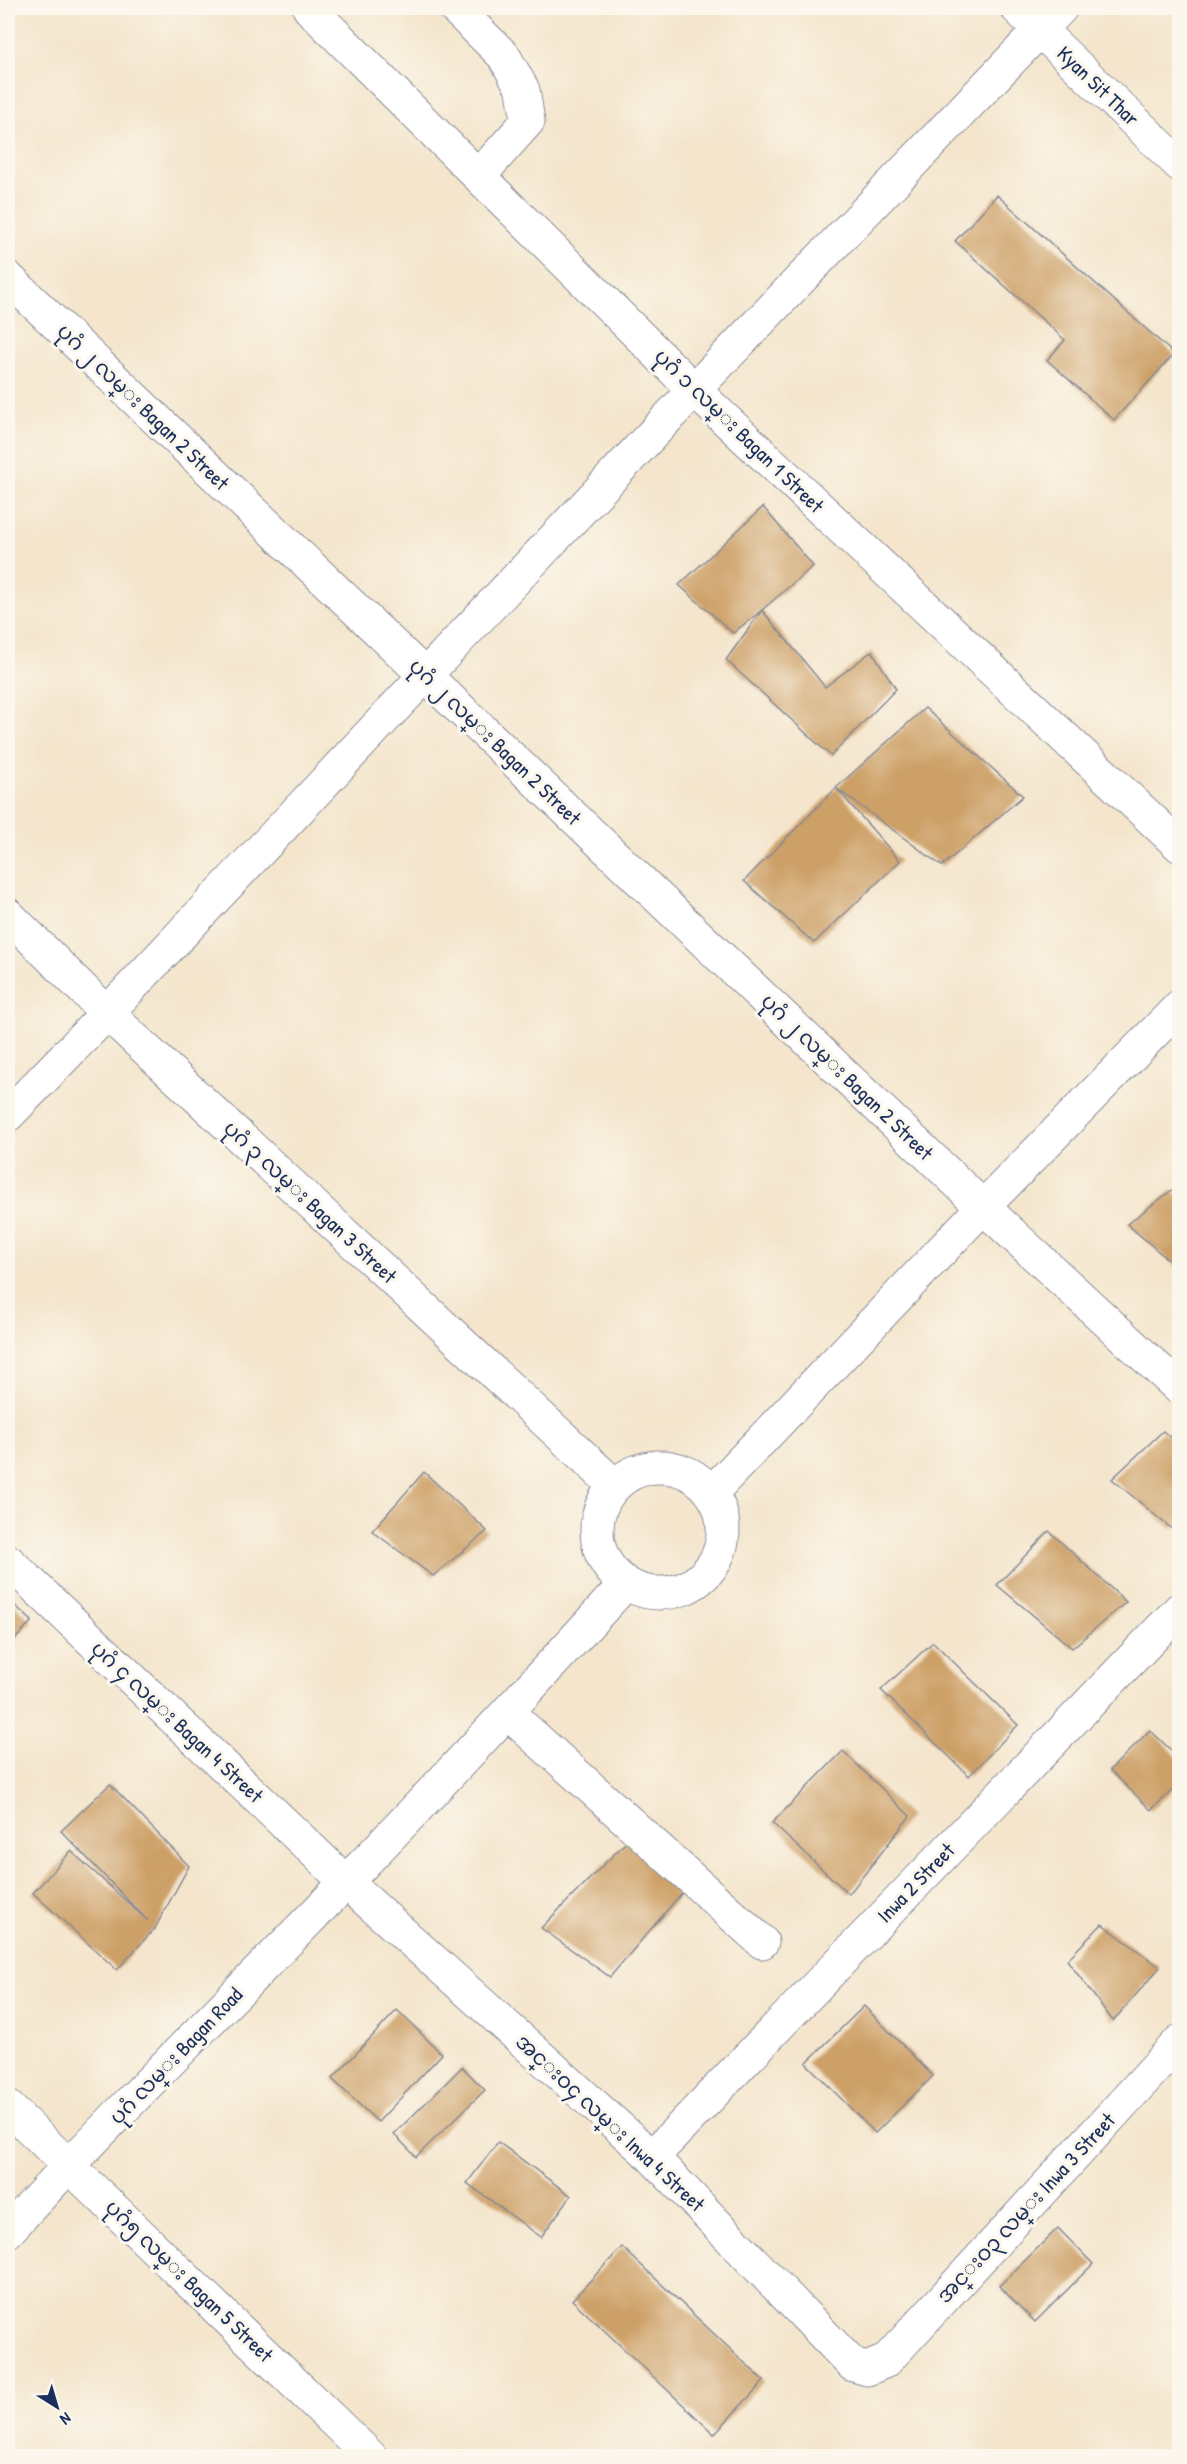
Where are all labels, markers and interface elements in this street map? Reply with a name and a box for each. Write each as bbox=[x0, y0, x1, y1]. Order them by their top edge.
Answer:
street label: Kyan Sit Thar bbox=[1051, 39, 1146, 132]
street label: ပုဂံ ၂ လမ္း Bagan 2 Street bbox=[49, 317, 236, 499]
street label: ပုဂံ ၁ လမ္း Bagan 1 Street bbox=[646, 342, 831, 522]
street label: ပုဂံ ၂ လမ္း Bagan 2 Street bbox=[401, 652, 588, 834]
street label: ပုဂံ ၂ လမ္း Bagan 2 Street bbox=[753, 987, 940, 1169]
street label: ပုဂံ ၃ လမ္း Bagan 3 Street bbox=[215, 1114, 404, 1292]
street label: ပုဂံ ၄ လမ္း Bagan 4 Street bbox=[83, 1634, 270, 1812]
street label: Inwa 2 Street bbox=[870, 1836, 962, 1929]
street label: ပုဂံ လမ္း Bagan Road bbox=[102, 1981, 251, 2133]
street label: အင္းဝ၄ လမ္း Inwa 4 Street bbox=[507, 2027, 712, 2221]
street label: အင္းဝ၃ လမ္း Inwa 3 Street bbox=[930, 2106, 1124, 2311]
street label: ပုဂံ၅ လမ္း Bagan 5 Street bbox=[97, 2193, 280, 2371]
north arrow bbox=[27, 2377, 87, 2437]
text: N bbox=[56, 2408, 76, 2431]

